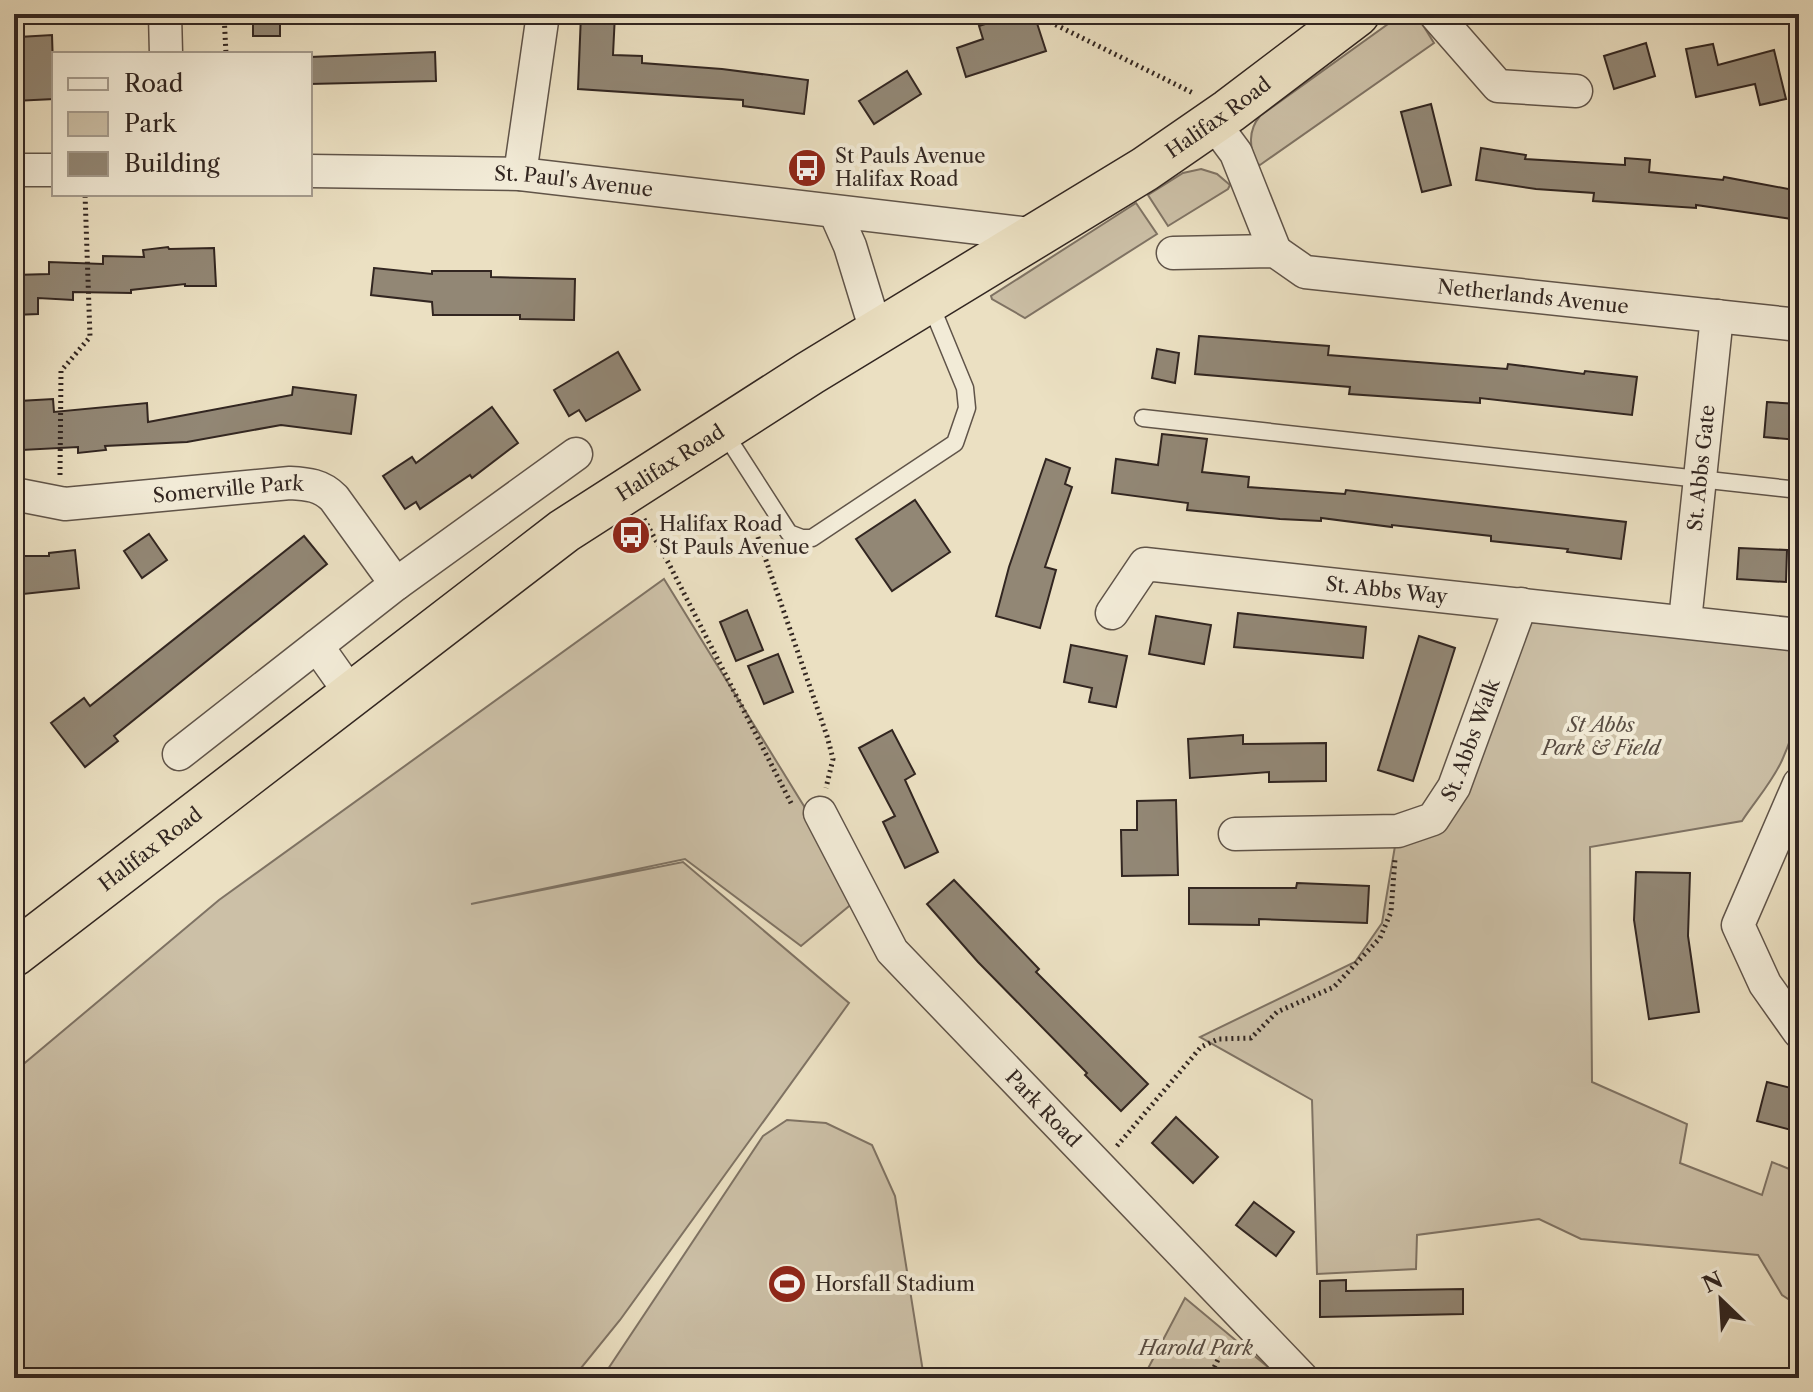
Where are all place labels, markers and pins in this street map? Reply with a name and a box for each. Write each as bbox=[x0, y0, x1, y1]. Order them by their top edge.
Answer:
place label: St Pauls Avenue Halifax Road bbox=[835, 144, 985, 191]
bus stop icon: St Pauls Avenue Halifax Road bbox=[786, 147, 828, 189]
place label: Halifax Road St Pauls Avenue bbox=[659, 512, 809, 559]
bus stop icon: Halifax Road St Pauls Avenue bbox=[610, 514, 652, 556]
sports icon: Horsfall Stadium bbox=[766, 1263, 808, 1305]
place label: Horsfall Stadium bbox=[815, 1272, 975, 1296]

